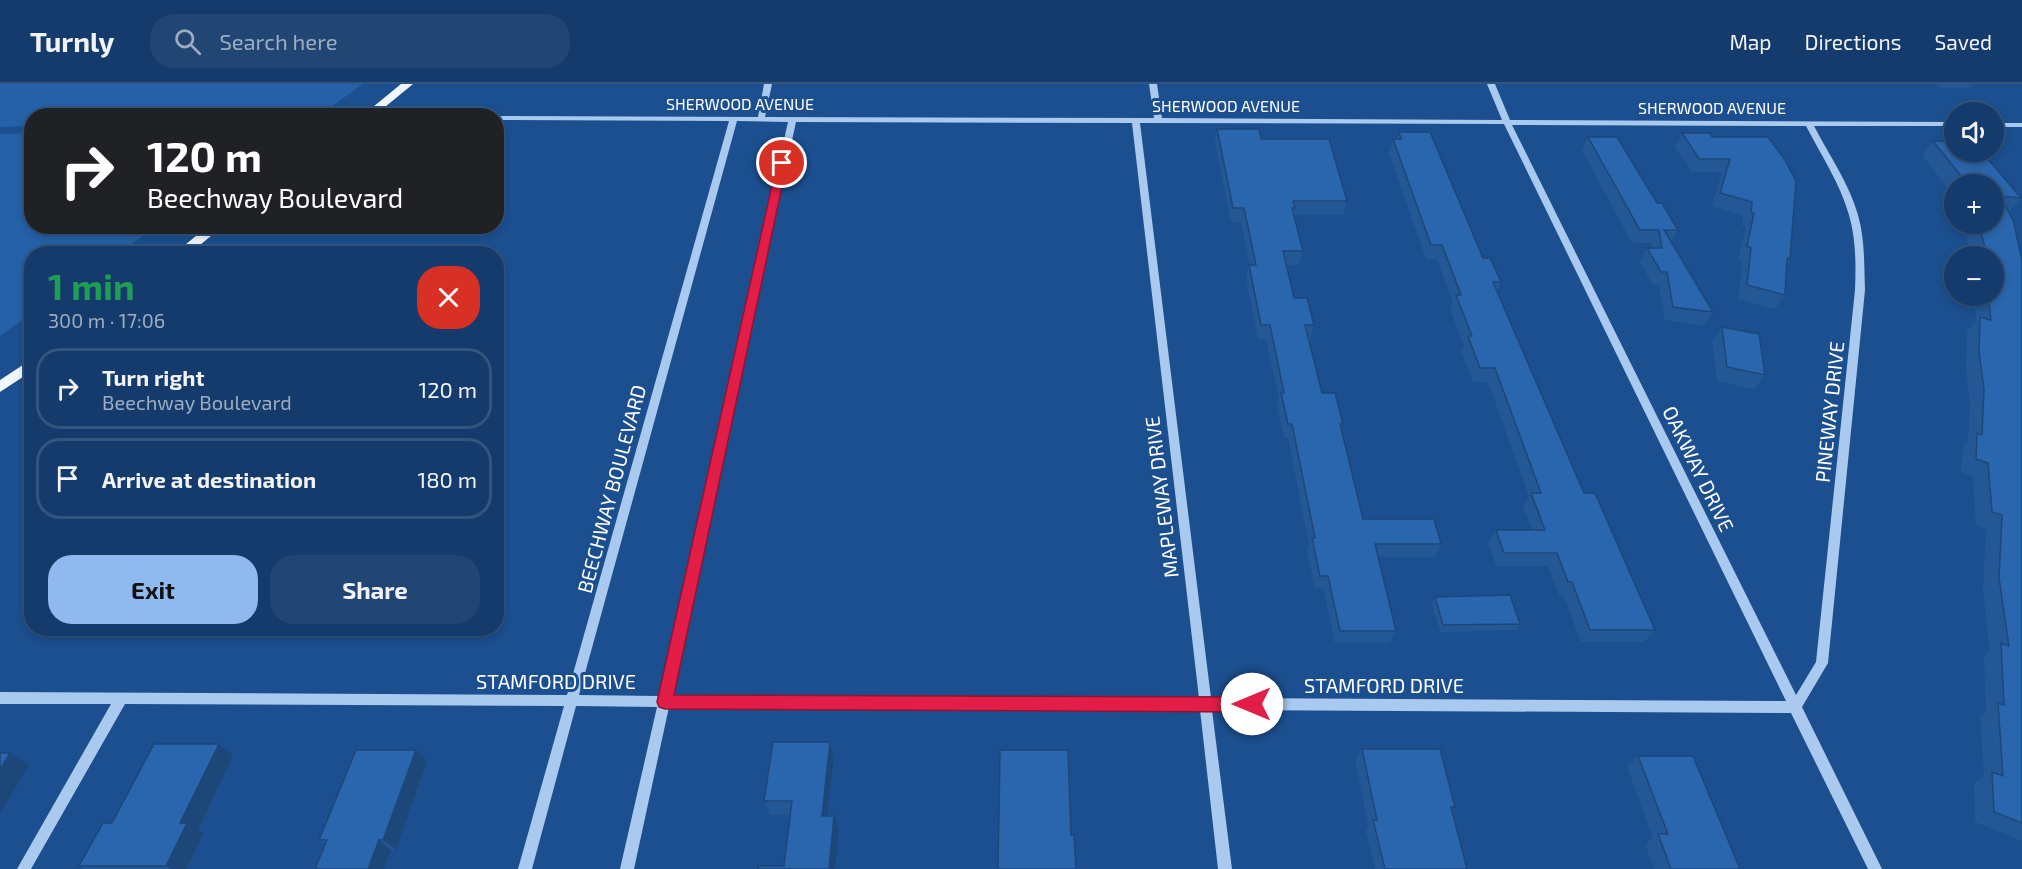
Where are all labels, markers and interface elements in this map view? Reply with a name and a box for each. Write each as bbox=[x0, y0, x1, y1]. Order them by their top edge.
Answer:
search box bbox=[150, 14, 570, 68]
text: Turnly bbox=[30, 24, 114, 58]
icon: search bbox=[171, 25, 204, 58]
text: Search here bbox=[219, 28, 338, 54]
text: Map bbox=[1729, 29, 1772, 54]
text: Directions bbox=[1805, 29, 1901, 54]
text: Saved bbox=[1934, 29, 1992, 54]
street label: SHERWOOD AVENUE bbox=[666, 94, 814, 113]
street label: SHERWOOD AVENUE bbox=[1152, 96, 1300, 115]
street label: SHERWOOD AVENUE bbox=[1638, 98, 1786, 117]
map controls bbox=[1944, 102, 2004, 306]
button: sound bbox=[1944, 102, 2004, 162]
text: 120 m bbox=[147, 130, 262, 180]
icon: right bbox=[48, 132, 126, 210]
pin bbox=[756, 137, 807, 188]
icon: arrive bbox=[765, 146, 798, 179]
button: + bbox=[1944, 174, 2004, 234]
text: Beechway Boulevard bbox=[147, 181, 403, 213]
button: − bbox=[1944, 246, 2004, 306]
text: 1 min bbox=[48, 264, 135, 307]
button: close bbox=[417, 266, 480, 329]
text: 300 m · 17:06 bbox=[48, 308, 165, 332]
street label: PINEWAY DRIVE bbox=[1810, 340, 1848, 484]
text: Turn right bbox=[102, 364, 204, 390]
icon: right bbox=[51, 372, 84, 405]
text: 120 m bbox=[418, 376, 477, 402]
street label: BEECHWAY BOULEVARD bbox=[572, 382, 650, 596]
text: Beechway Boulevard bbox=[102, 390, 292, 414]
street label: OAKWAY DRIVE bbox=[1658, 402, 1740, 535]
street label: MAPLEWAY DRIVE bbox=[1139, 415, 1183, 579]
icon: arrive bbox=[51, 462, 84, 495]
text: Arrive at destination bbox=[102, 466, 316, 492]
text: 180 m bbox=[417, 466, 477, 492]
button: Exit bbox=[48, 555, 258, 624]
button: Share bbox=[270, 555, 480, 624]
street label: STAMFORD DRIVE bbox=[476, 669, 636, 693]
position arrow bbox=[1220, 672, 1284, 736]
street label: STAMFORD DRIVE bbox=[1304, 673, 1464, 697]

